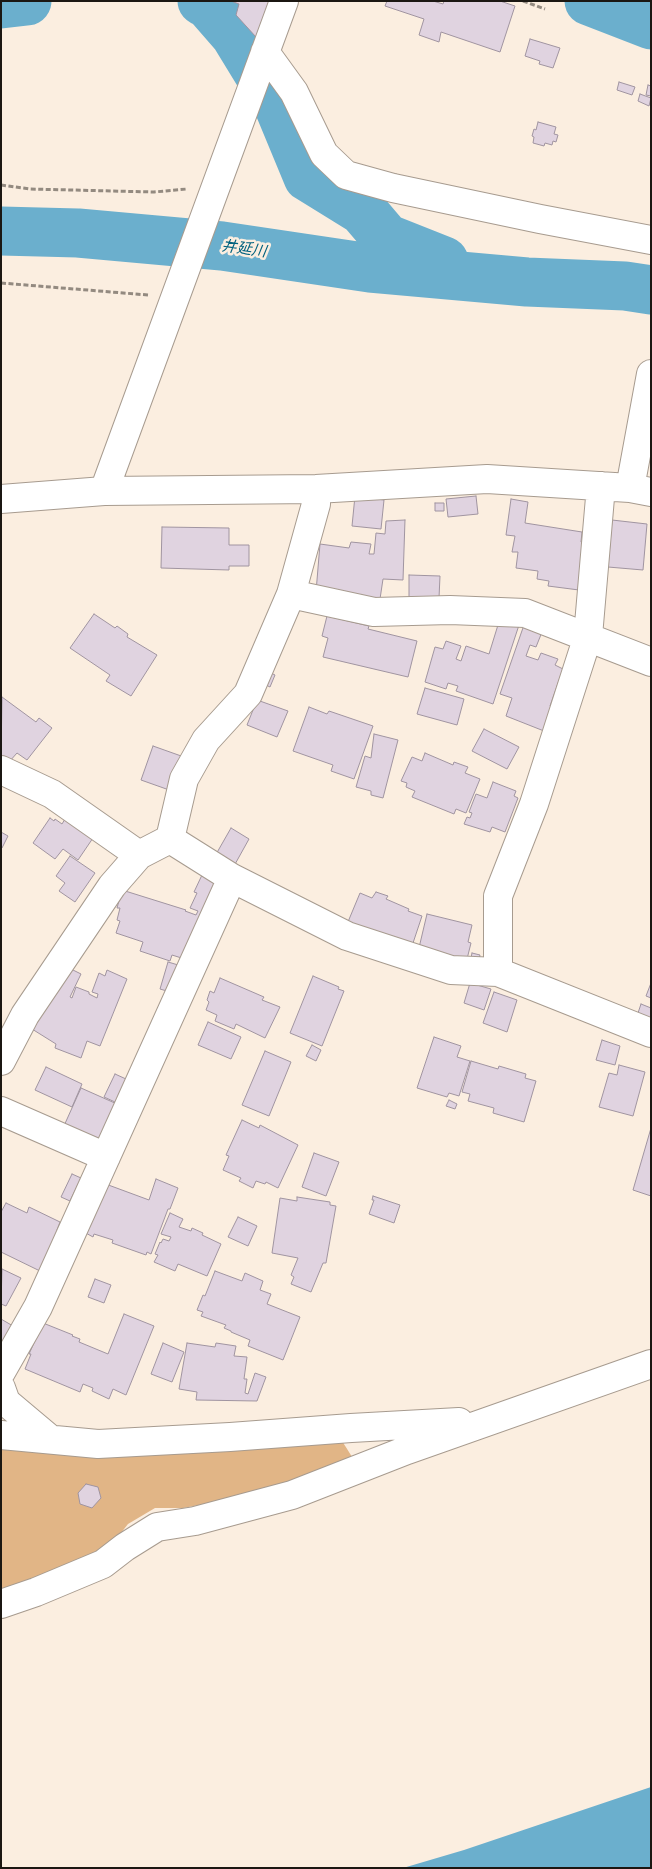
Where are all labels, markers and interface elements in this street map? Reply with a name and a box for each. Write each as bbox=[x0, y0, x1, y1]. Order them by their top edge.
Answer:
water label: 井延川 bbox=[220, 237, 268, 261]

